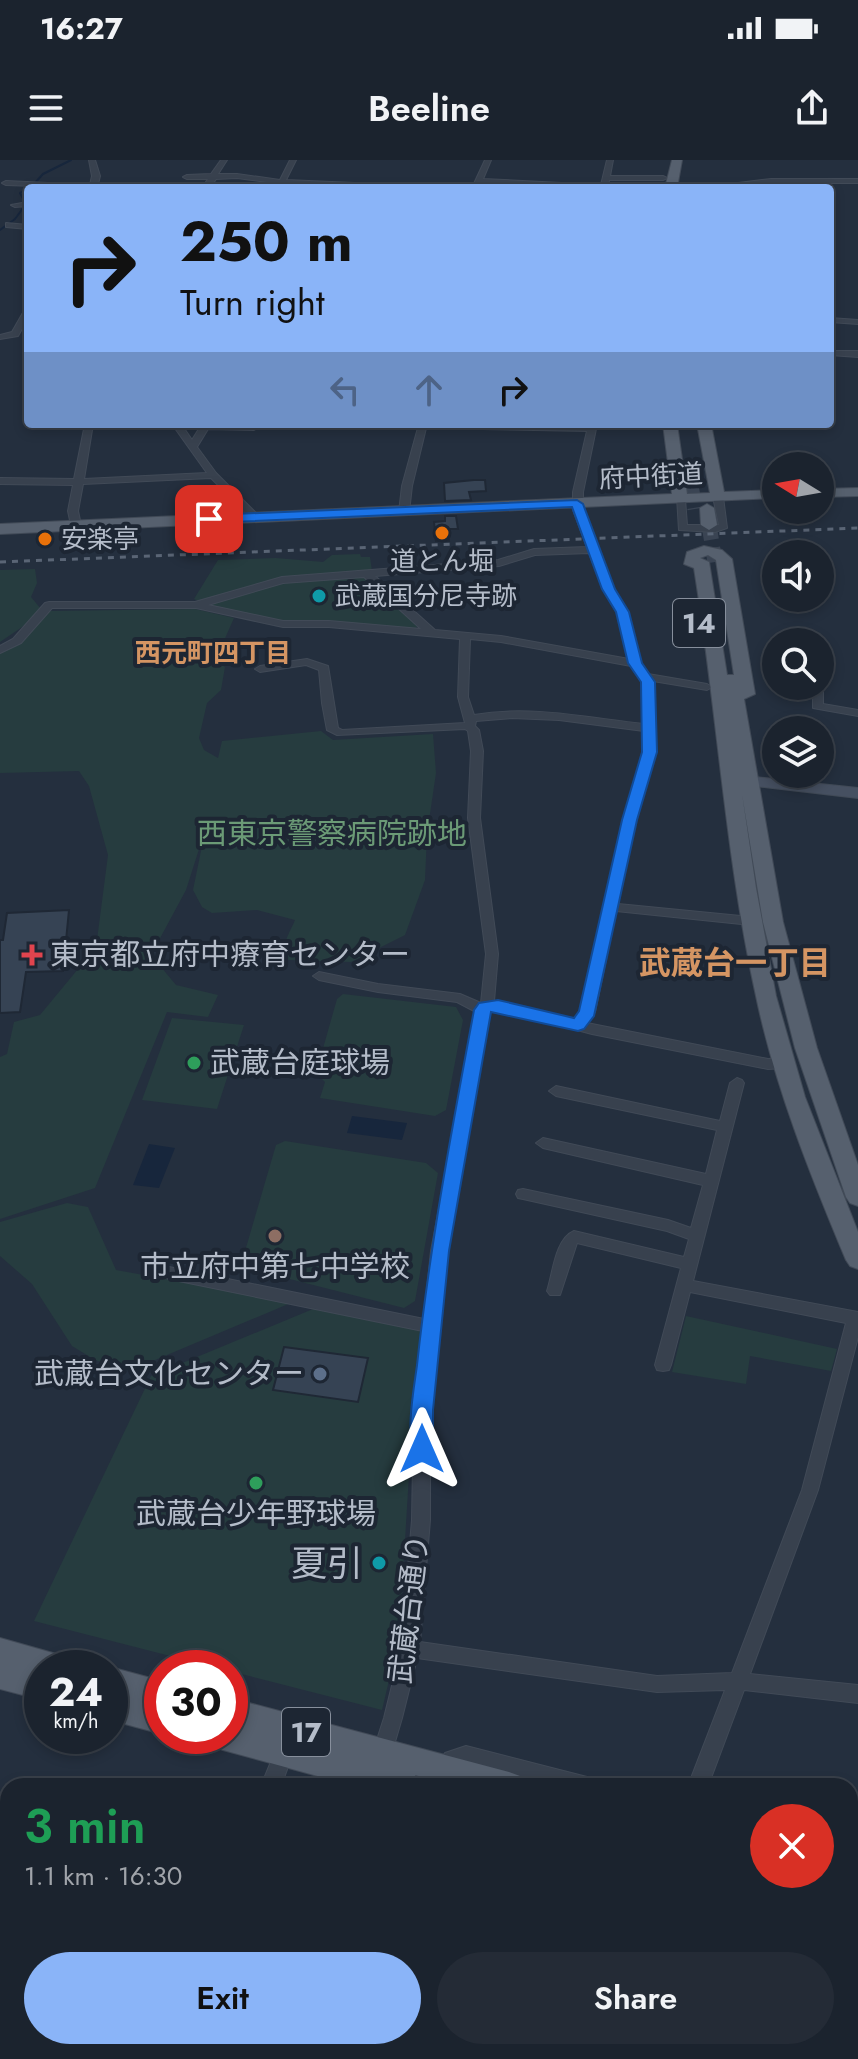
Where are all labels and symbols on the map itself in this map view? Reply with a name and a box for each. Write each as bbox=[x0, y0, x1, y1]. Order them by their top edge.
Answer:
north arrow bbox=[762, 452, 834, 524]
street label: 府中街道 bbox=[598, 454, 704, 498]
pin bbox=[175, 485, 243, 553]
place label: 安楽亭 bbox=[61, 520, 139, 558]
marker: 道とん堀 bbox=[433, 524, 451, 542]
marker: 安楽亭 bbox=[36, 530, 54, 548]
place label: 道とん堀 bbox=[390, 542, 494, 580]
place label: 武蔵国分尼寺跡 bbox=[335, 577, 517, 615]
marker: 武蔵国分尼寺跡 bbox=[310, 587, 328, 605]
road number: 14 bbox=[673, 599, 725, 647]
district label: 西元町四丁目 bbox=[135, 634, 291, 672]
park label: 西東京警察病院跡地 bbox=[197, 812, 467, 855]
place label: 東京都立府中療育センター bbox=[50, 933, 410, 976]
district label: 武蔵台一丁目 bbox=[639, 940, 831, 986]
marker: 東京都立府中療育センター bbox=[21, 944, 43, 966]
place label: 武蔵台庭球場 bbox=[210, 1041, 390, 1084]
marker: 武蔵台庭球場 bbox=[185, 1054, 203, 1072]
marker: 市立府中第七中学校 bbox=[266, 1227, 284, 1245]
place label: 市立府中第七中学校 bbox=[140, 1245, 410, 1288]
place label: 武蔵台文化センター bbox=[34, 1352, 304, 1395]
marker: 武蔵台文化センター bbox=[311, 1365, 329, 1383]
position arrow bbox=[380, 1407, 464, 1491]
marker: 武蔵台少年野球場 bbox=[247, 1474, 265, 1492]
place label: 武蔵台少年野球場 bbox=[136, 1492, 376, 1535]
street label: 武蔵台通り bbox=[378, 1532, 439, 1686]
place label: 夏引 bbox=[291, 1537, 363, 1589]
marker: 夏引 bbox=[370, 1554, 388, 1572]
speed limit sign: 30 bbox=[144, 1650, 248, 1754]
road number: 17 bbox=[282, 1708, 330, 1756]

